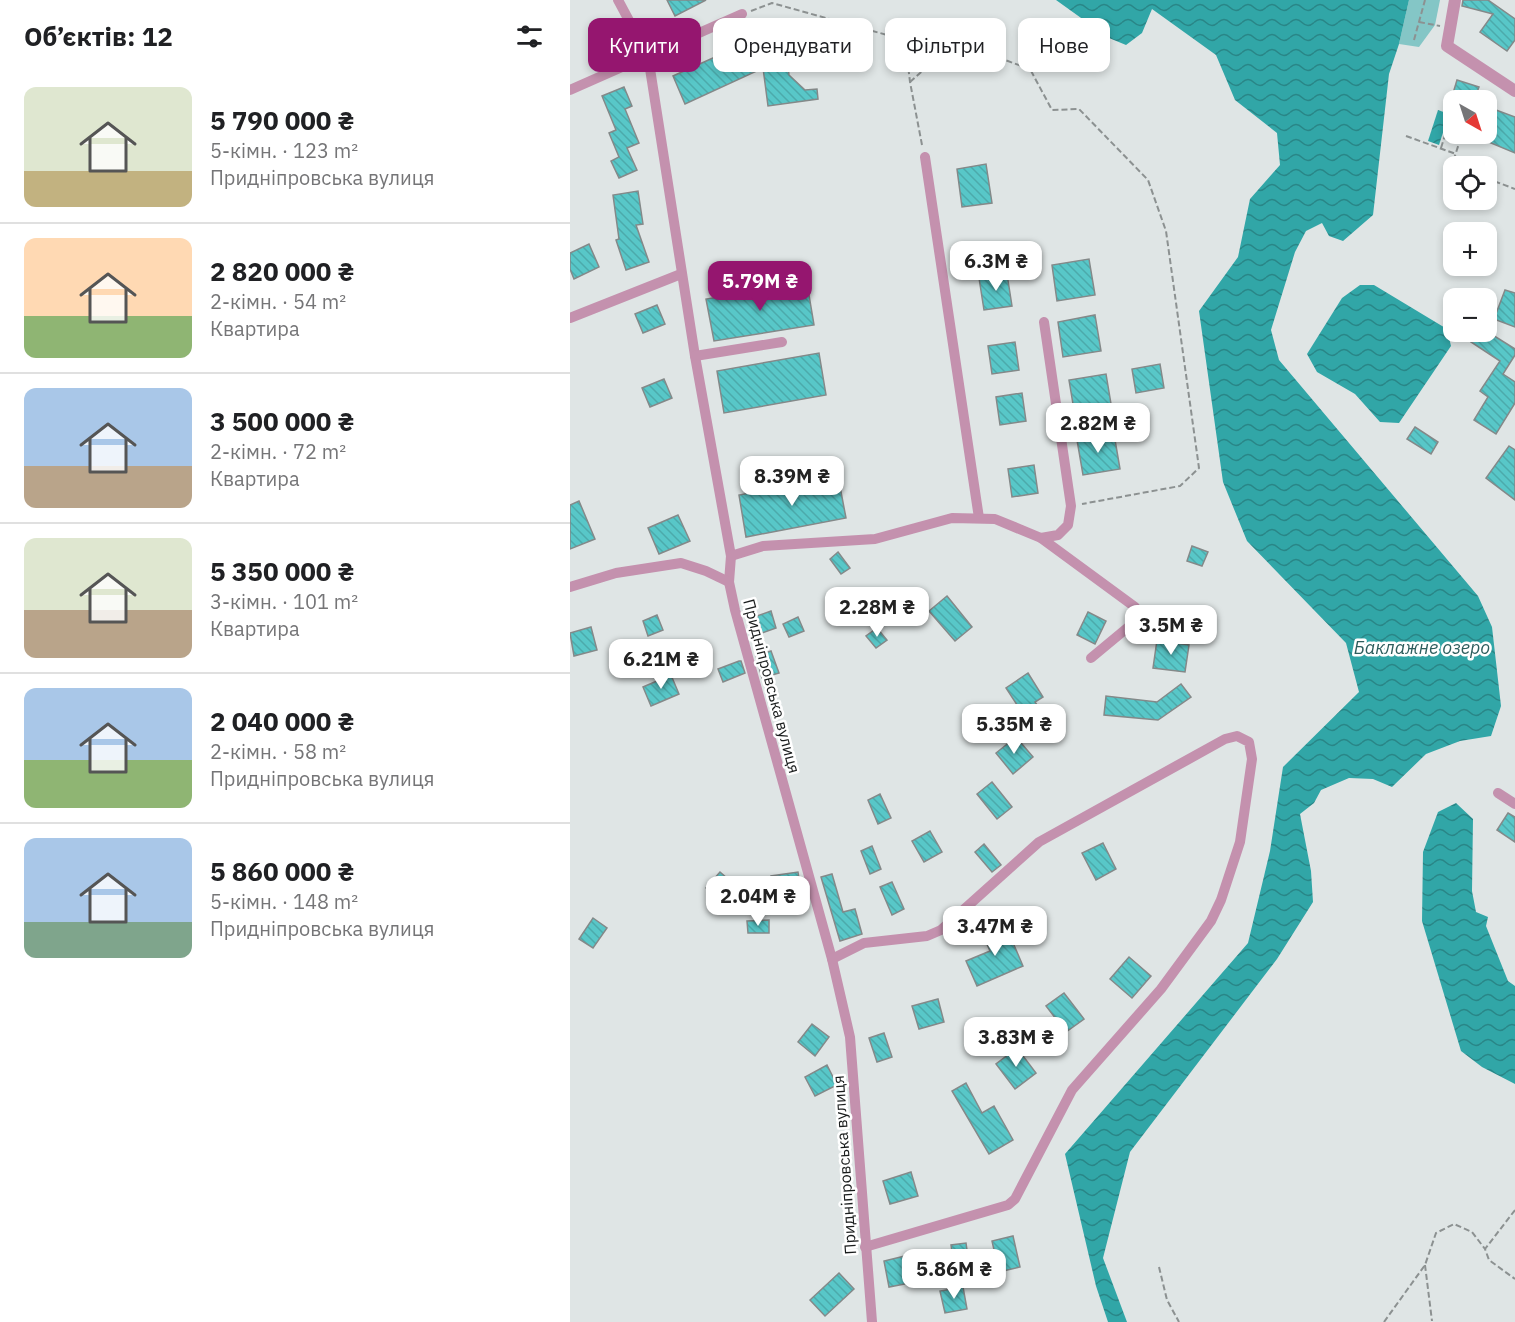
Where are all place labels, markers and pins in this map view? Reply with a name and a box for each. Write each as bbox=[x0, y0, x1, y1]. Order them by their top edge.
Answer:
pin: 6.3M ₴ bbox=[947, 241, 1045, 292]
pin: 5.79M ₴ bbox=[705, 261, 815, 312]
pin: 2.82M ₴ bbox=[1043, 403, 1153, 454]
pin: 8.39M ₴ bbox=[737, 456, 847, 507]
pin: 2.28M ₴ bbox=[822, 587, 932, 638]
pin: 3.5M ₴ bbox=[1122, 605, 1220, 656]
pin: 6.21M ₴ bbox=[606, 639, 716, 690]
pin: 5.35M ₴ bbox=[959, 704, 1069, 755]
pin: 2.04M ₴ bbox=[703, 876, 813, 927]
pin: 3.47M ₴ bbox=[940, 906, 1050, 957]
pin: 3.83M ₴ bbox=[961, 1017, 1071, 1068]
pin: 5.86M ₴ bbox=[899, 1249, 1009, 1300]

